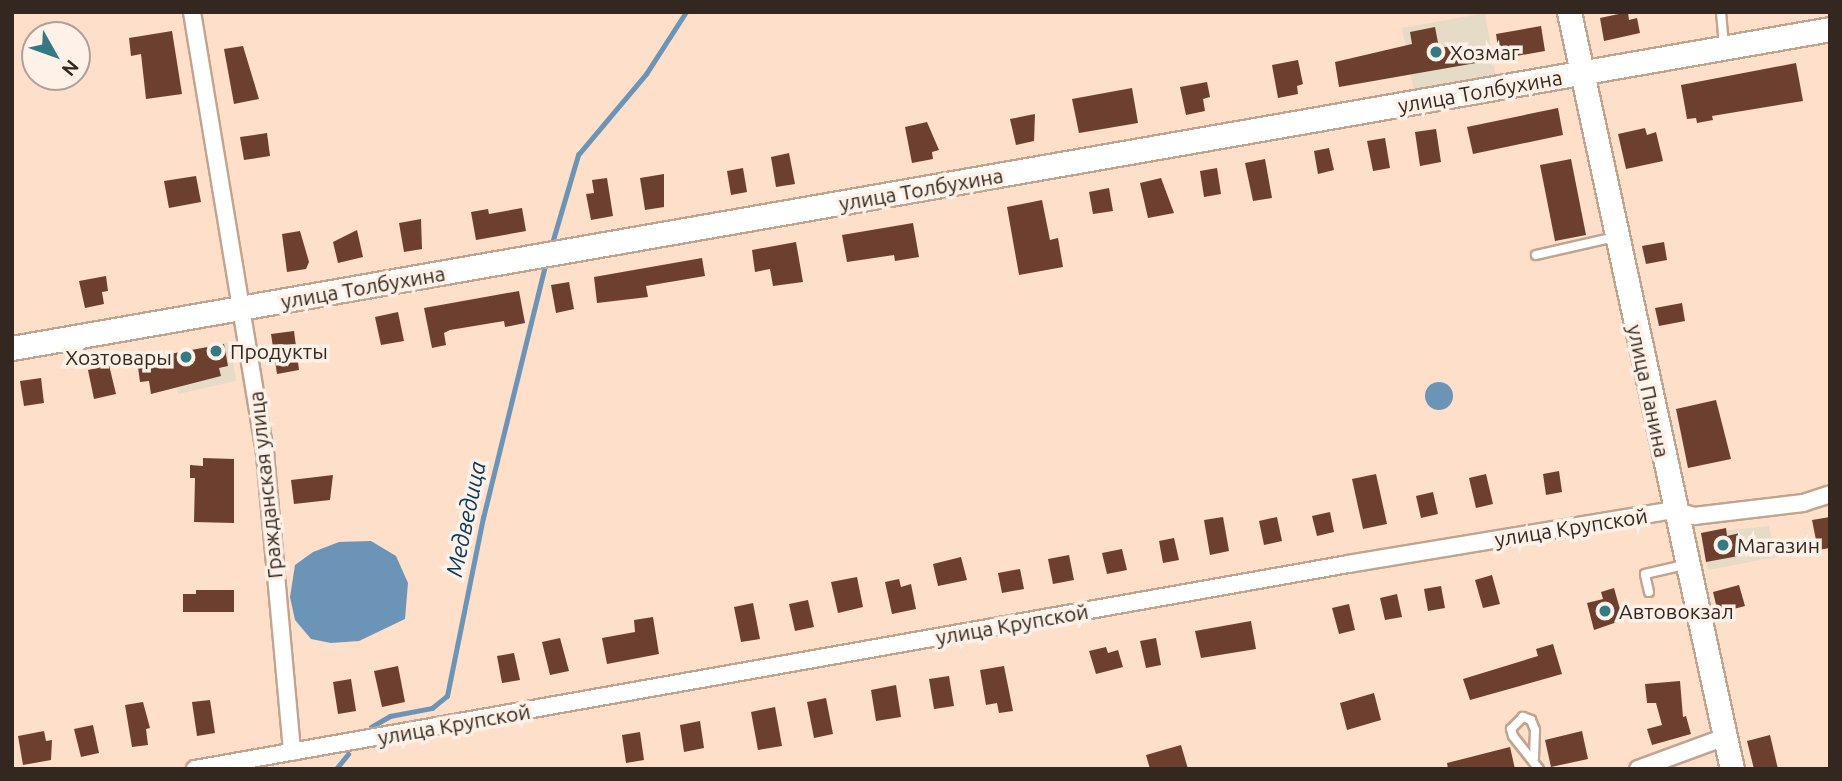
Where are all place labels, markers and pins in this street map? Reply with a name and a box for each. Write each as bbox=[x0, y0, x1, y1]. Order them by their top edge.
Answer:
place label: Хозмаг bbox=[1450, 39, 1519, 65]
marker: Хозмаг bbox=[1428, 44, 1444, 60]
place label: Продукты bbox=[230, 338, 328, 364]
marker: Продукты bbox=[208, 343, 224, 359]
place label: Хозтовары bbox=[65, 344, 172, 370]
marker: Хозтовары bbox=[178, 349, 194, 365]
place label: Магазин bbox=[1737, 532, 1820, 558]
marker: Магазин bbox=[1715, 537, 1731, 553]
place label: Автовокзал bbox=[1619, 598, 1734, 624]
marker: Автовокзал bbox=[1597, 603, 1613, 619]

